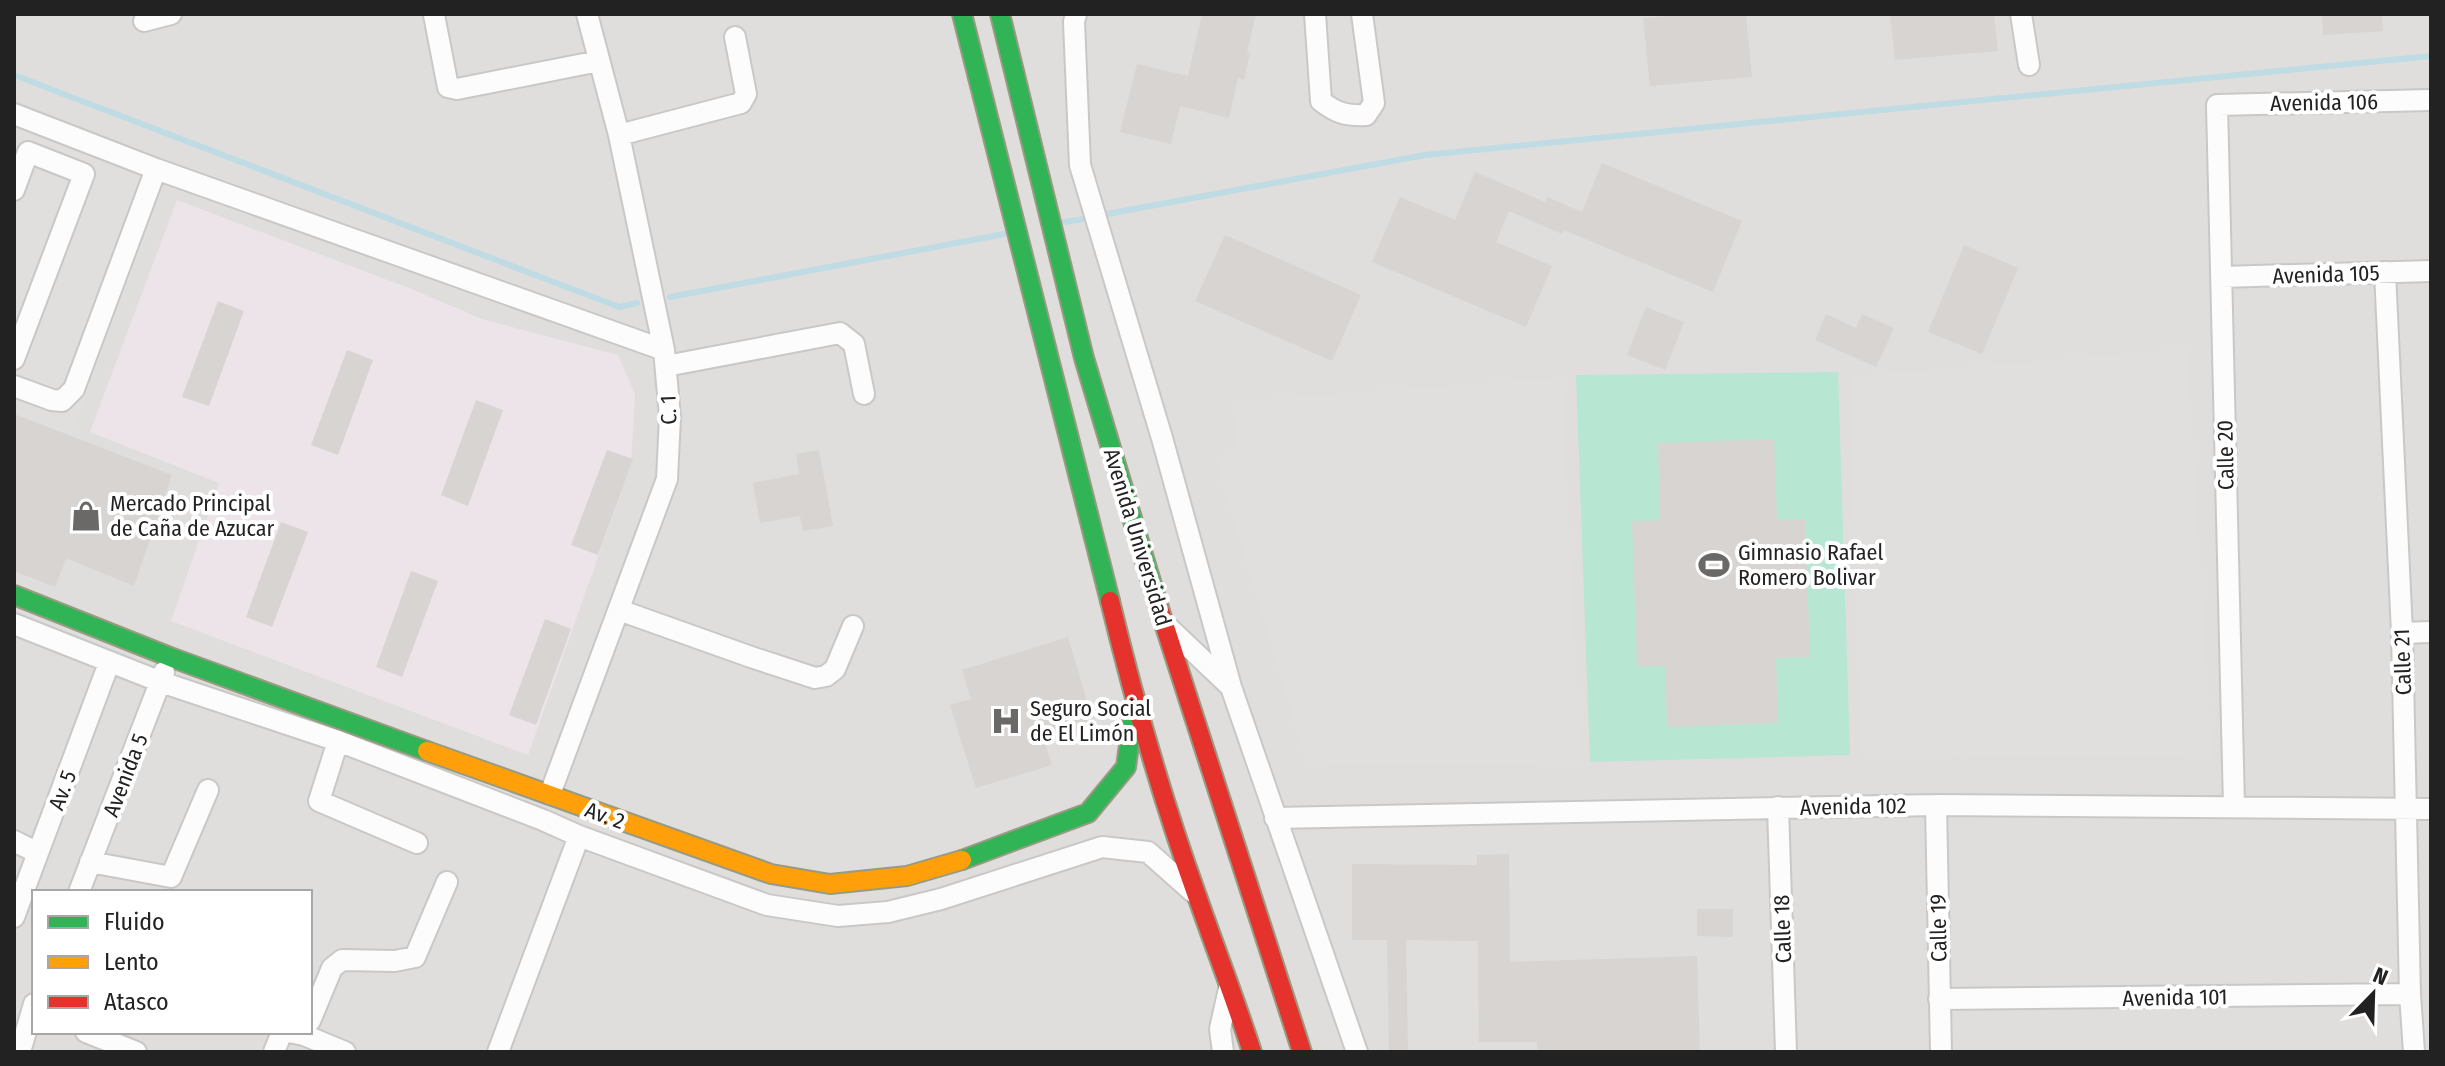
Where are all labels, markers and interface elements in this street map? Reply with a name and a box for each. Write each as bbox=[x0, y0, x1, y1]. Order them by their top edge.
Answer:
street label: Avenida 106 bbox=[2270, 88, 2378, 117]
street label: Avenida 105 bbox=[2272, 259, 2380, 290]
street label: C. 1 bbox=[654, 395, 683, 425]
street label: Calle 20 bbox=[2211, 420, 2240, 490]
street label: Avenida Universidad bbox=[1098, 445, 1177, 629]
place label: Mercado Principal de Caña de Azucar bbox=[110, 490, 275, 542]
shop icon: Mercado Principal de Caña de Azucar bbox=[69, 499, 103, 533]
place label: Gimnasio Rafael Romero Bolivar bbox=[1738, 539, 1883, 591]
sports icon: Gimnasio Rafael Romero Bolivar bbox=[1697, 548, 1731, 582]
street label: Calle 21 bbox=[2388, 628, 2417, 696]
place label: Seguro Social de El Limón bbox=[1030, 695, 1151, 747]
hospital icon: Seguro Social de El Limón bbox=[989, 704, 1023, 738]
street label: Avenida 5 bbox=[97, 730, 154, 821]
street label: Av. 5 bbox=[43, 766, 82, 814]
street label: Avenida 102 bbox=[1800, 792, 1907, 821]
street label: Av. 2 bbox=[581, 796, 628, 835]
legend bbox=[32, 890, 312, 1034]
street label: Calle 18 bbox=[1768, 894, 1797, 964]
street label: Calle 19 bbox=[1924, 894, 1953, 962]
text: Fluido bbox=[104, 908, 165, 936]
text: Lento bbox=[104, 948, 159, 976]
north arrow bbox=[2333, 954, 2413, 1034]
text: N bbox=[2369, 961, 2392, 991]
street label: Avenida 101 bbox=[2122, 983, 2228, 1012]
text: Atasco bbox=[104, 988, 169, 1016]

